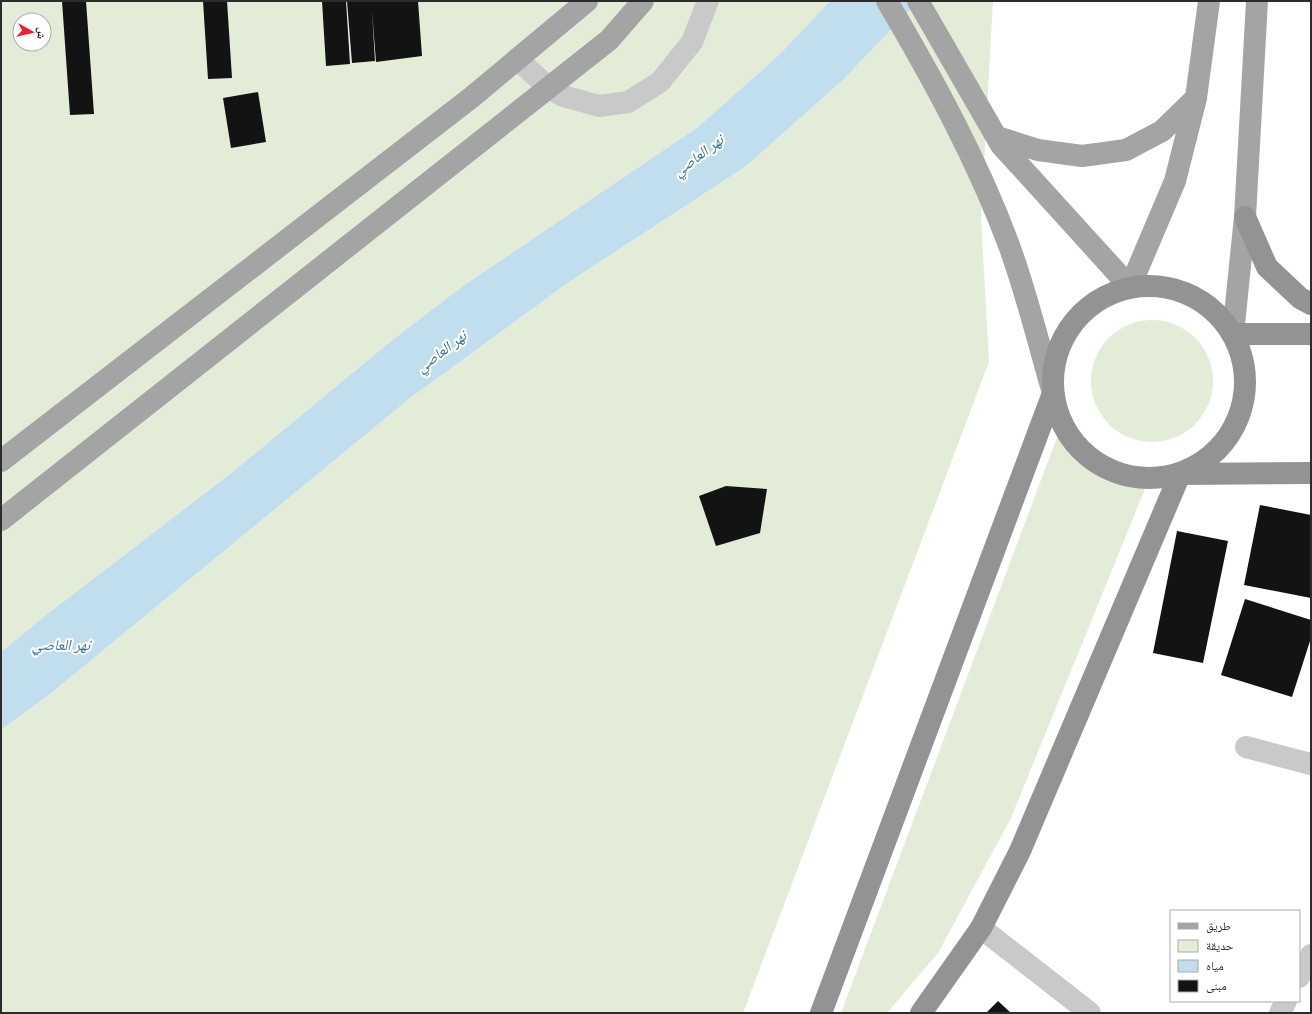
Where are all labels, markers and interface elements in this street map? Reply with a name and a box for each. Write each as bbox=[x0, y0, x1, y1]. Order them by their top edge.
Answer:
north arrow bbox=[12, 12, 52, 52]
text: ش bbox=[33, 26, 50, 40]
water label: نهر العاصي bbox=[669, 128, 731, 182]
water label: نهر العاصي bbox=[412, 324, 474, 378]
water label: نهر العاصي bbox=[32, 635, 93, 656]
legend bbox=[1170, 910, 1300, 1002]
text: طريق bbox=[1206, 918, 1231, 933]
text: حديقة bbox=[1206, 938, 1234, 953]
text: مياه bbox=[1206, 958, 1224, 973]
text: مبنى bbox=[1206, 978, 1227, 993]

